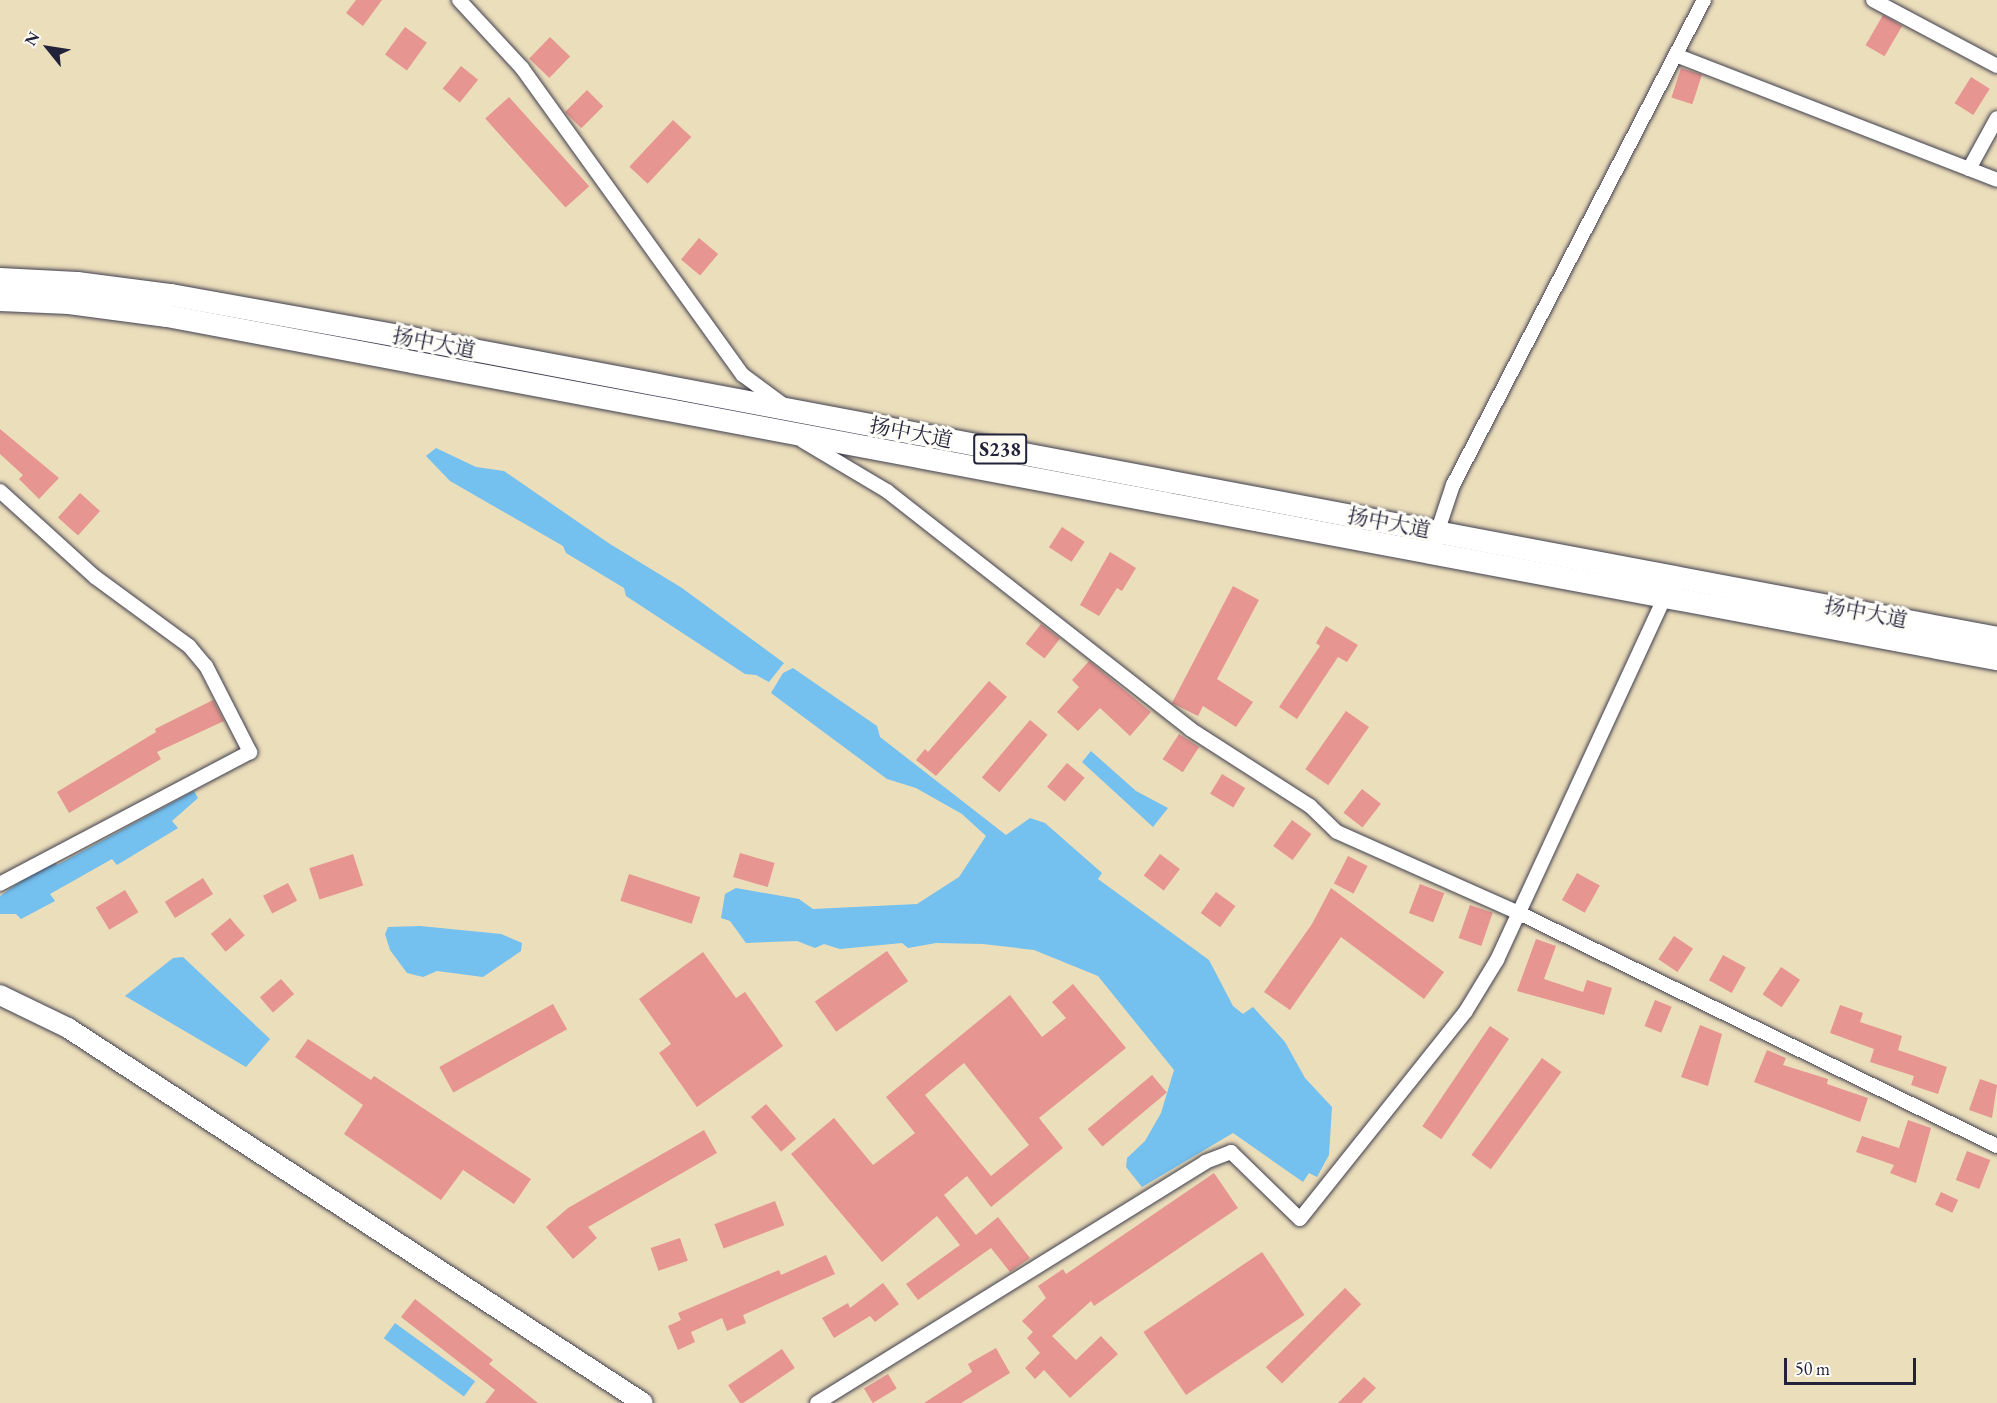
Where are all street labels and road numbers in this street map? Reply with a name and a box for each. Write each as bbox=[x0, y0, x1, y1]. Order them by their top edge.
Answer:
street label: 扬中大道 bbox=[390, 323, 478, 363]
street label: 扬中大道 bbox=[867, 413, 955, 453]
road number: S238 bbox=[973, 432, 1027, 466]
street label: 扬中大道 bbox=[1345, 503, 1433, 543]
street label: 扬中大道 bbox=[1822, 593, 1910, 633]

